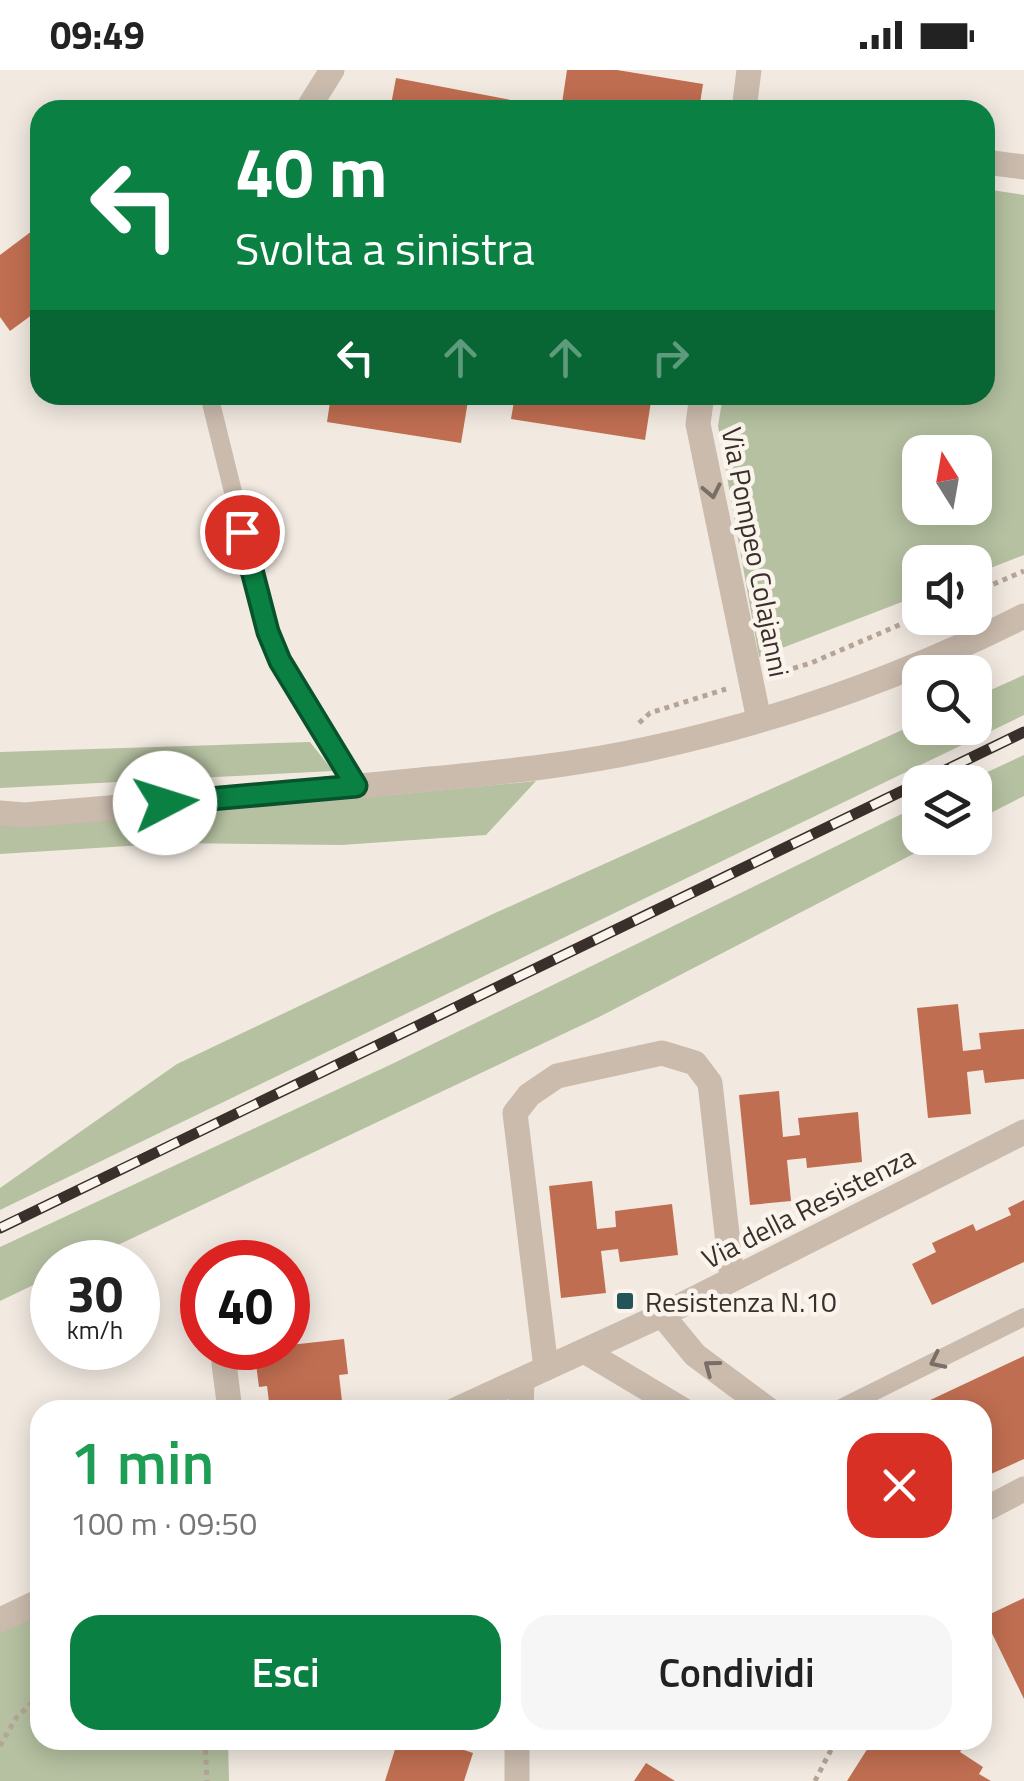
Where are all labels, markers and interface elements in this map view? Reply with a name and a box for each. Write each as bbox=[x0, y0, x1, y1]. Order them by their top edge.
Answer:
text: 09:49 bbox=[50, 6, 145, 64]
text: 40 m bbox=[235, 118, 388, 224]
icon: left bbox=[70, 140, 200, 270]
text: Svolta a sinistra bbox=[235, 214, 535, 282]
icon: left bbox=[328, 330, 383, 385]
icon: ahead bbox=[433, 330, 488, 385]
icon: ahead bbox=[538, 330, 593, 385]
icon: right bbox=[643, 330, 698, 385]
street label: Via Pompeo Colajanni bbox=[711, 423, 801, 681]
north arrow bbox=[902, 435, 992, 525]
map controls bbox=[902, 435, 992, 855]
one-way arrow bbox=[700, 482, 721, 499]
pin bbox=[200, 490, 285, 575]
icon: arrive bbox=[215, 505, 270, 560]
button: sound bbox=[902, 545, 992, 635]
button: search bbox=[902, 655, 992, 745]
position arrow bbox=[113, 751, 217, 855]
button: layers bbox=[902, 765, 992, 855]
street label: Via della Resistenza bbox=[694, 1135, 922, 1279]
speed limit sign: 40 bbox=[180, 1240, 310, 1370]
text: 30 bbox=[67, 1255, 123, 1331]
place label: Resistenza N.10 bbox=[645, 1280, 837, 1323]
marker: Resistenza N.10 bbox=[614, 1290, 636, 1312]
text: km/h bbox=[67, 1311, 123, 1349]
one-way arrow bbox=[929, 1348, 947, 1368]
one-way arrow bbox=[704, 1362, 722, 1379]
text: 1 min bbox=[70, 1416, 214, 1507]
button: close bbox=[847, 1433, 952, 1538]
text: 100 m · 09:50 bbox=[70, 1499, 257, 1547]
button: Esci bbox=[70, 1615, 501, 1730]
button: Condividi bbox=[521, 1615, 952, 1730]

